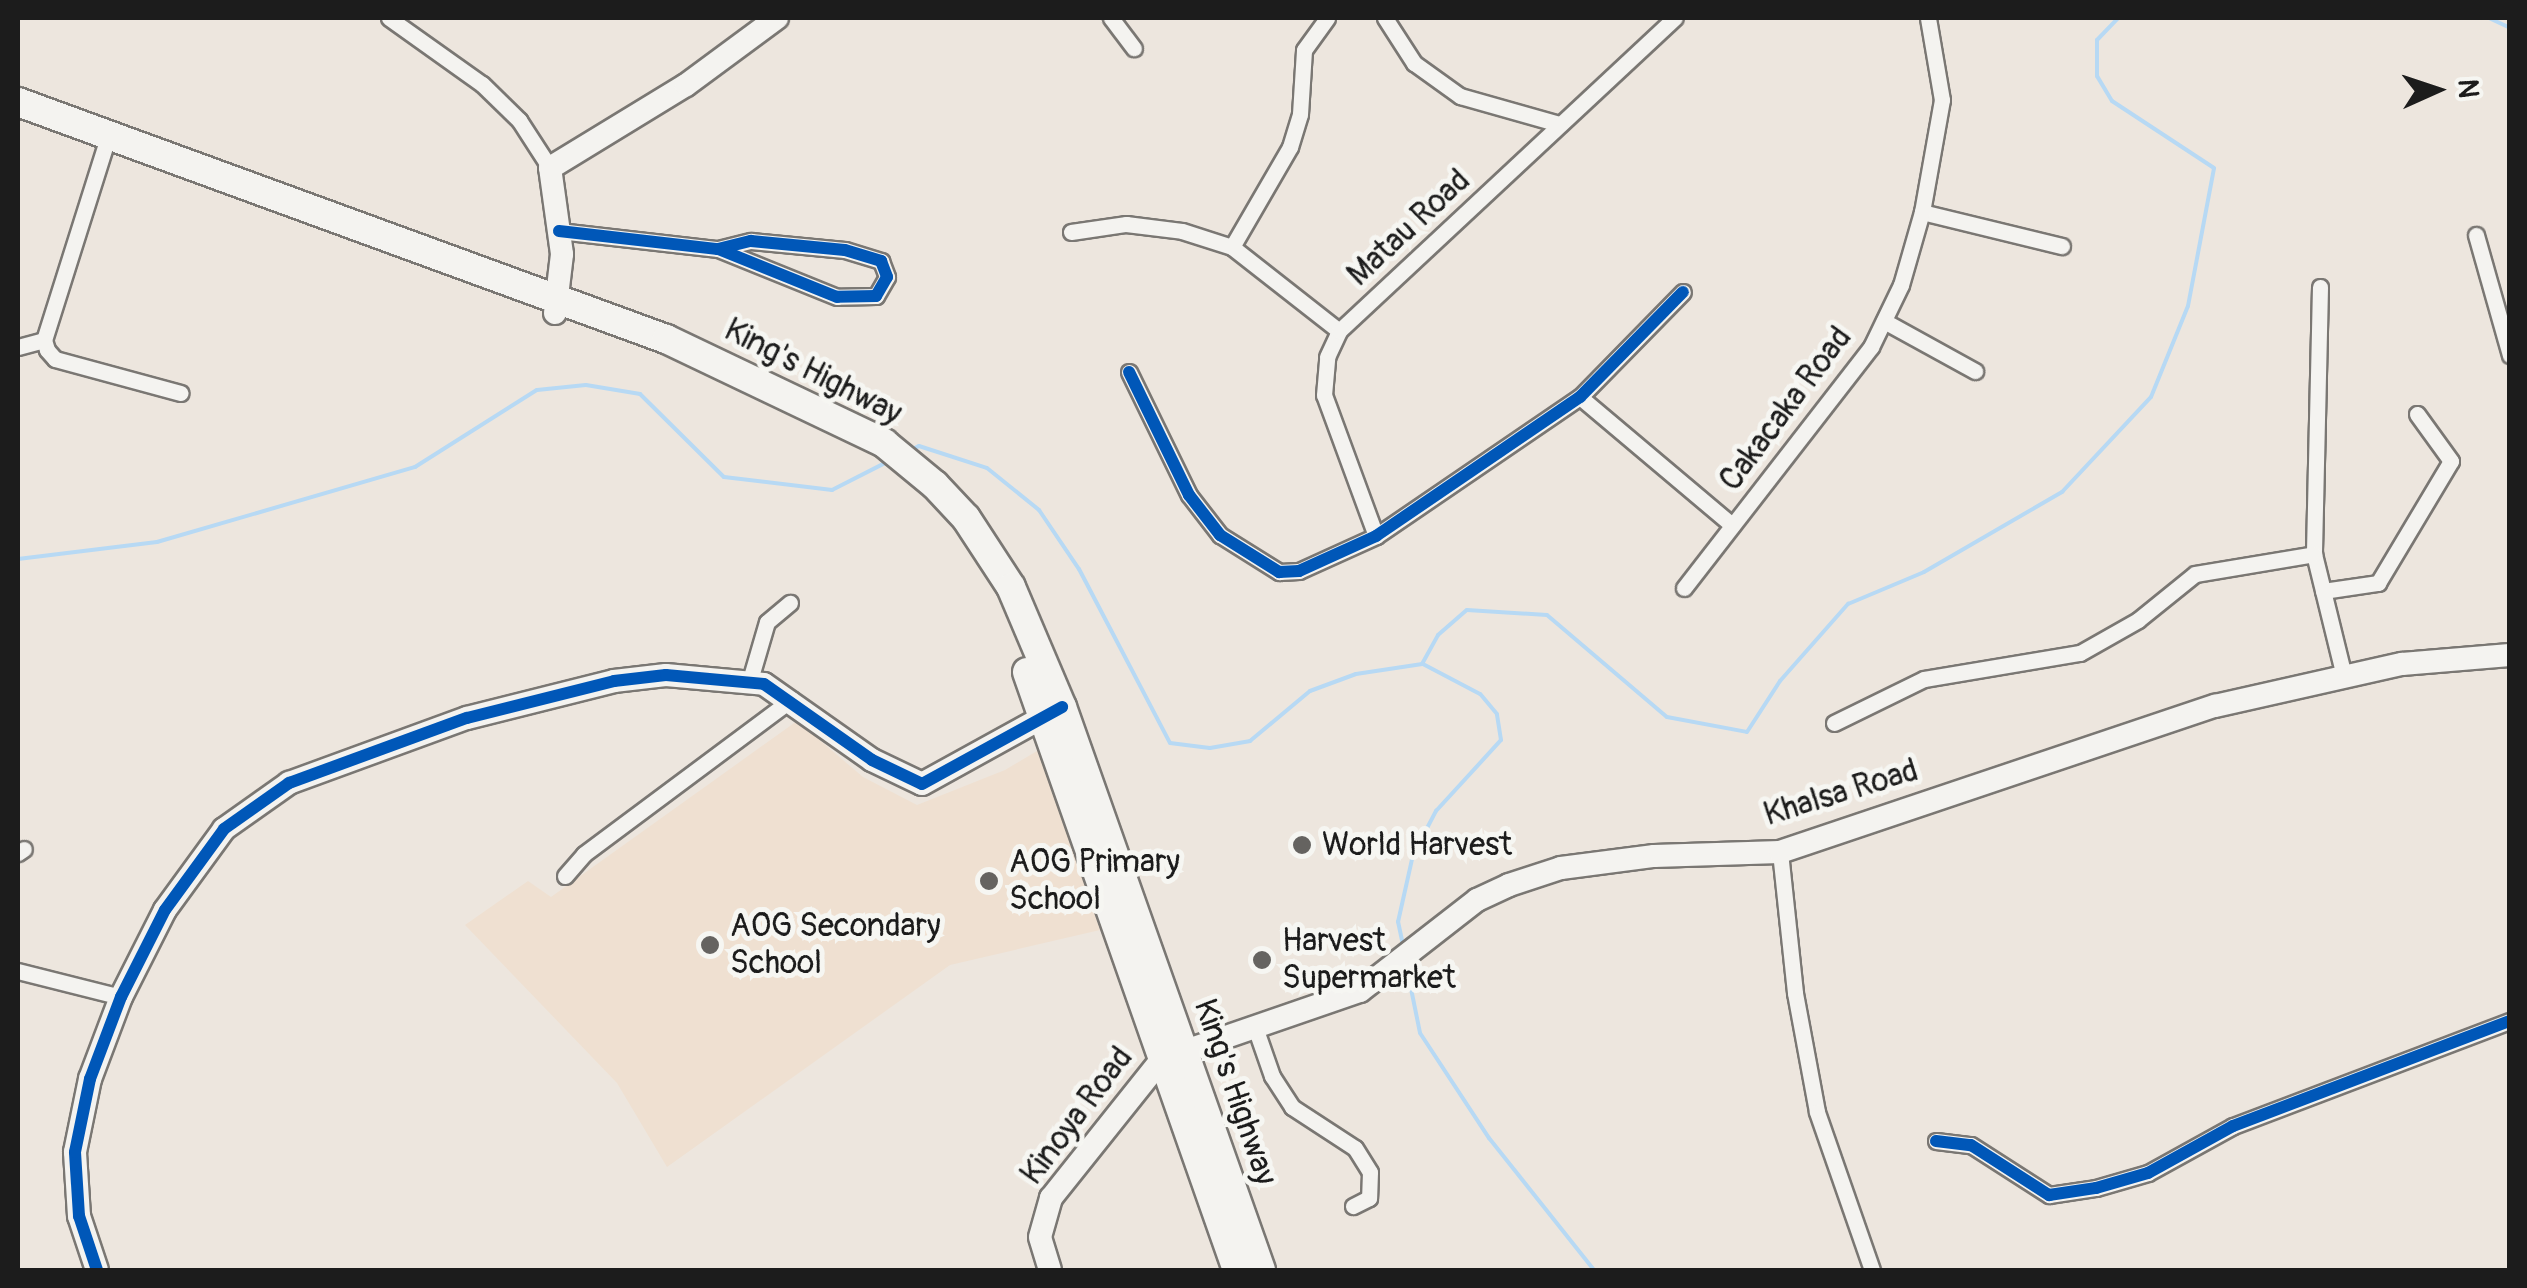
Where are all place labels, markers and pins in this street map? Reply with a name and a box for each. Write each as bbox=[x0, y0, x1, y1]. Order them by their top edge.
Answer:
place label: World Harvest bbox=[1322, 826, 1512, 864]
marker: World Harvest bbox=[1291, 834, 1313, 856]
place label: AOG Primary School bbox=[1009, 844, 1180, 919]
marker: AOG Primary School bbox=[978, 870, 1000, 892]
place label: AOG Secondary School bbox=[730, 908, 941, 983]
place label: Harvest Supermarket bbox=[1282, 923, 1456, 998]
marker: AOG Secondary School bbox=[699, 934, 721, 956]
marker: Harvest Supermarket bbox=[1251, 949, 1273, 971]

